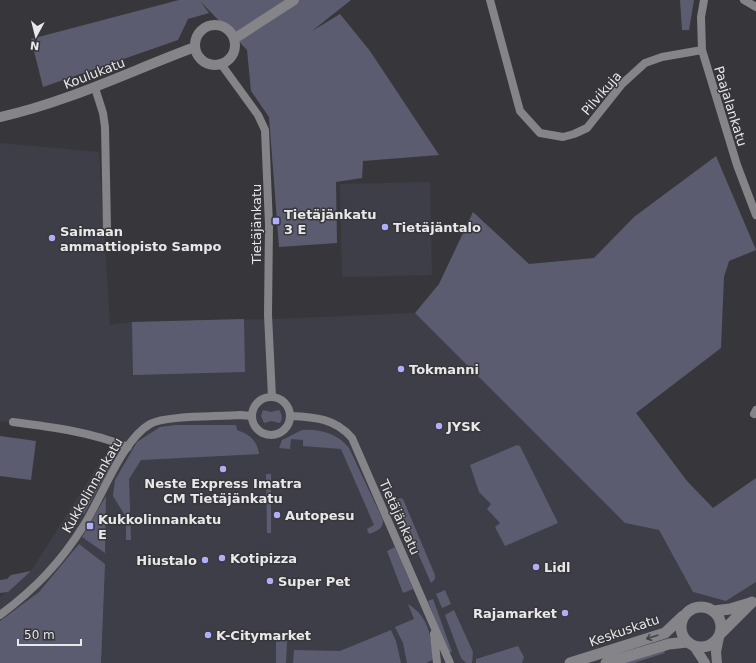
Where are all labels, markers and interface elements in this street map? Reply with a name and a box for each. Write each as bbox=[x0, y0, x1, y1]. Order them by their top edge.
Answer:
north arrow bbox=[16, 16, 56, 56]
text: N bbox=[29, 38, 40, 52]
street label: Koulukatu bbox=[61, 55, 127, 92]
street label: Paajalankatu bbox=[711, 64, 750, 148]
street label: Pilvikuja bbox=[578, 68, 624, 118]
street label: Tietäjänkatu bbox=[249, 184, 264, 265]
place label: Tietäjänkatu 3 E bbox=[284, 207, 377, 237]
marker: Tietäjänkatu 3 E bbox=[271, 216, 281, 226]
place label: Tietäjäntalo bbox=[393, 220, 481, 235]
marker: Tietäjäntalo bbox=[380, 222, 390, 232]
place label: Saimaan ammattiopisto Sampo bbox=[60, 224, 222, 254]
marker: Saimaan ammattiopisto Sampo bbox=[47, 233, 57, 243]
place label: Tokmanni bbox=[409, 362, 479, 377]
marker: Tokmanni bbox=[396, 364, 406, 374]
place label: JYSK bbox=[446, 419, 482, 434]
marker: JYSK bbox=[434, 421, 444, 431]
street label: Kukkolinnankatu bbox=[59, 435, 126, 535]
marker: Neste Express Imatra CM Tietäjänkatu bbox=[218, 464, 228, 474]
place label: Neste Express Imatra CM Tietäjänkatu bbox=[144, 476, 302, 506]
street label: Tietäjänkatu bbox=[376, 476, 423, 557]
place label: Autopesu bbox=[285, 508, 355, 523]
marker: Autopesu bbox=[272, 510, 282, 520]
place label: Kukkolinnankatu E bbox=[98, 512, 221, 542]
marker: Kukkolinnankatu E bbox=[85, 521, 95, 531]
place label: Kotipizza bbox=[230, 551, 297, 566]
place label: Hiustalo bbox=[136, 553, 197, 568]
marker: Kotipizza bbox=[217, 553, 227, 563]
marker: Hiustalo bbox=[200, 555, 210, 565]
place label: Lidl bbox=[544, 560, 571, 575]
marker: Lidl bbox=[531, 562, 541, 572]
place label: Super Pet bbox=[278, 574, 350, 589]
marker: Super Pet bbox=[265, 576, 275, 586]
place label: Rajamarket bbox=[473, 606, 557, 621]
marker: Rajamarket bbox=[560, 608, 570, 618]
street label: Keskuskatu bbox=[587, 611, 661, 650]
scale bar bbox=[18, 621, 81, 647]
text: 50 m bbox=[24, 628, 55, 642]
place label: K-Citymarket bbox=[216, 628, 311, 643]
marker: K-Citymarket bbox=[203, 630, 213, 640]
one-way arrow bbox=[645, 634, 658, 641]

